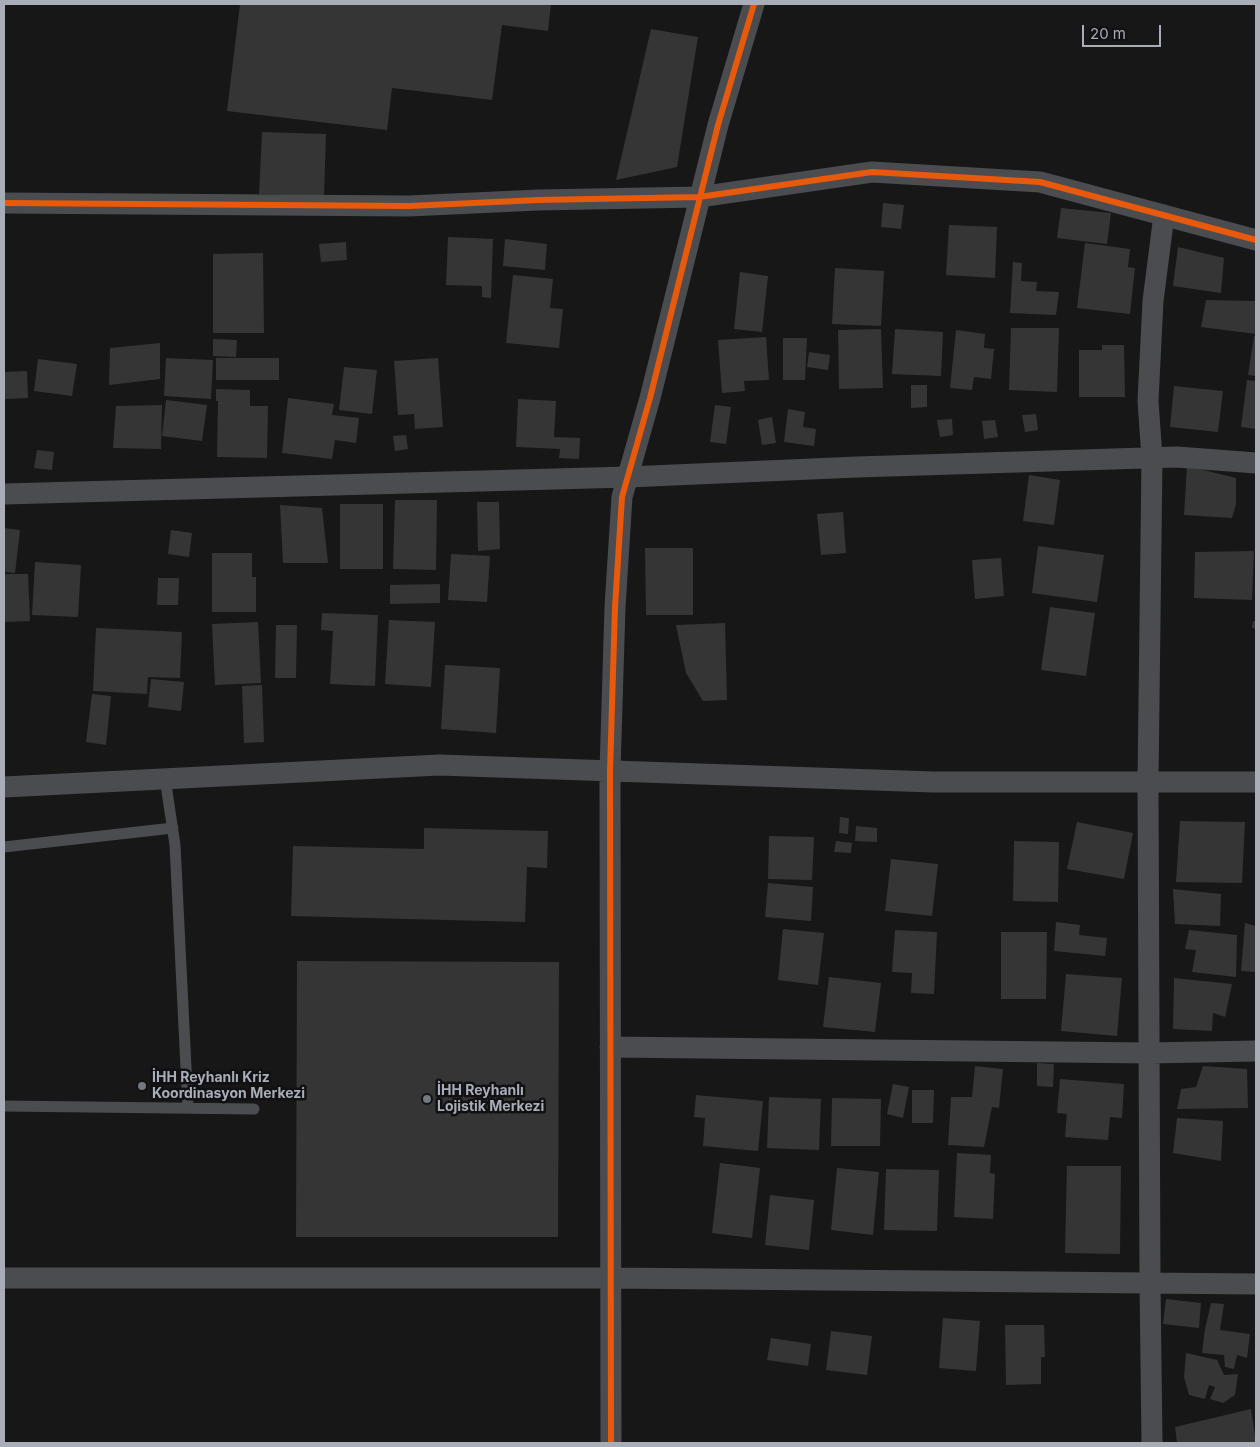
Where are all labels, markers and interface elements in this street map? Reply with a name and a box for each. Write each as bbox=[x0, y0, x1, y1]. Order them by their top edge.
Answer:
scale bar bbox=[1085, 15, 1164, 47]
text: 20 m bbox=[1090, 24, 1126, 43]
place label: İHH Reyhanlı Kriz Koordinasyon Merkezi bbox=[152, 1070, 305, 1102]
marker: İHH Reyhanlı Kriz Koordinasyon Merkezi bbox=[136, 1080, 148, 1092]
place label: İHH Reyhanlı Lojistik Merkezi bbox=[437, 1083, 544, 1116]
marker: İHH Reyhanlı Lojistik Merkezi bbox=[421, 1093, 433, 1105]

